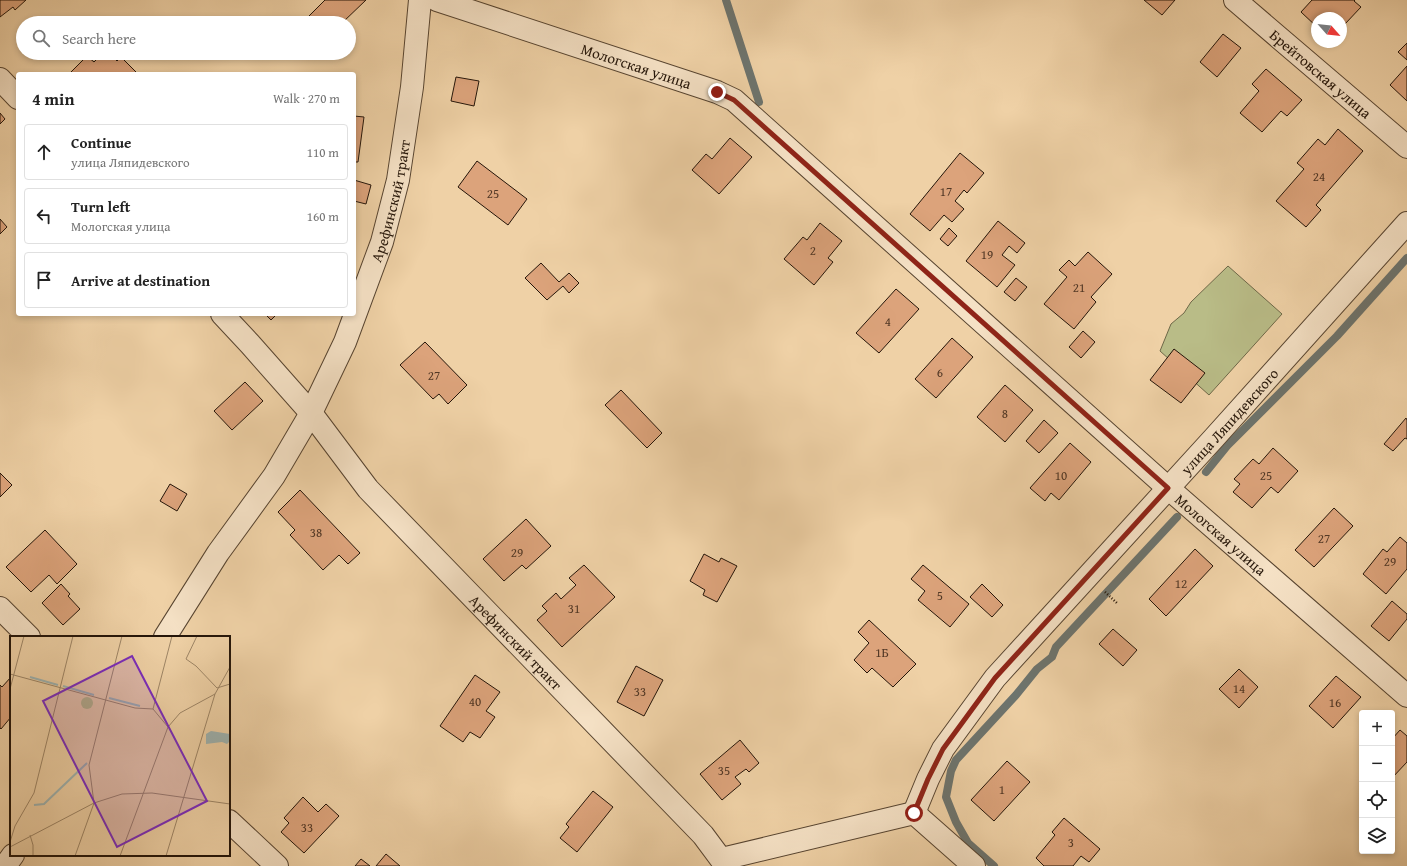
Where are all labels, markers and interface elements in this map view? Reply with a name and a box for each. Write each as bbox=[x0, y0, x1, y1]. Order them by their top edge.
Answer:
north arrow bbox=[1311, 12, 1347, 48]
search box bbox=[16, 16, 356, 60]
street label: Брейтовская улица bbox=[1265, 24, 1377, 124]
icon: search bbox=[30, 27, 52, 49]
text: Search here bbox=[62, 28, 136, 49]
street label: Мологская улица bbox=[579, 38, 695, 94]
route end bbox=[708, 83, 726, 101]
text: 4 min bbox=[32, 86, 74, 111]
text: Walk · 270 m bbox=[273, 89, 340, 108]
text: Continue bbox=[71, 132, 132, 153]
street label: Арефинский тракт bbox=[365, 138, 415, 265]
icon: ahead bbox=[33, 141, 55, 163]
text: 110 m bbox=[307, 143, 339, 162]
text: улица Ляпидевского bbox=[71, 153, 190, 172]
house number: 24 bbox=[1313, 167, 1325, 186]
house number: 17 bbox=[940, 182, 952, 201]
house number: 25 bbox=[487, 184, 499, 203]
text: Turn left bbox=[71, 196, 130, 217]
icon: left bbox=[33, 205, 55, 227]
text: 160 m bbox=[307, 207, 339, 226]
text: Мологская улица bbox=[71, 217, 170, 236]
house number: 2 bbox=[810, 241, 816, 260]
house number: 19 bbox=[981, 245, 993, 264]
icon: arrive bbox=[33, 269, 55, 291]
text: Arrive at destination bbox=[71, 270, 210, 291]
house number: 21 bbox=[1073, 278, 1085, 297]
house number: 4 bbox=[885, 312, 891, 331]
house number: 6 bbox=[937, 363, 943, 382]
street label: улица Ляпидевского bbox=[1175, 363, 1283, 480]
house number: 27 bbox=[428, 366, 440, 385]
house number: 8 bbox=[1002, 404, 1008, 423]
house number: 10 bbox=[1055, 466, 1067, 485]
house number: 25 bbox=[1260, 466, 1272, 485]
street label: Мологская улица bbox=[1171, 489, 1272, 580]
house number: 38 bbox=[310, 523, 322, 542]
house number: 27 bbox=[1318, 529, 1330, 548]
house number: 29 bbox=[511, 543, 523, 562]
house number: 29 bbox=[1384, 552, 1396, 571]
house number: 12 bbox=[1175, 574, 1187, 593]
house number: 5 bbox=[937, 586, 943, 605]
street label: Арефинский тракт bbox=[465, 590, 568, 695]
house number: 31 bbox=[568, 599, 580, 618]
inset map bbox=[10, 636, 230, 856]
house number: 1Б bbox=[875, 643, 889, 662]
house number: 14 bbox=[1233, 679, 1245, 698]
house number: 33 bbox=[634, 682, 646, 701]
house number: 40 bbox=[469, 692, 481, 711]
house number: 16 bbox=[1329, 693, 1341, 712]
map controls bbox=[1359, 710, 1395, 854]
button: + bbox=[1359, 710, 1395, 746]
button: − bbox=[1359, 746, 1395, 782]
house number: 35 bbox=[718, 761, 730, 780]
house number: 1 bbox=[999, 780, 1005, 799]
button: locate bbox=[1359, 782, 1395, 818]
route start bbox=[905, 804, 923, 822]
house number: 33 bbox=[301, 818, 313, 837]
button: layers bbox=[1359, 818, 1395, 854]
house number: 3 bbox=[1068, 833, 1074, 852]

